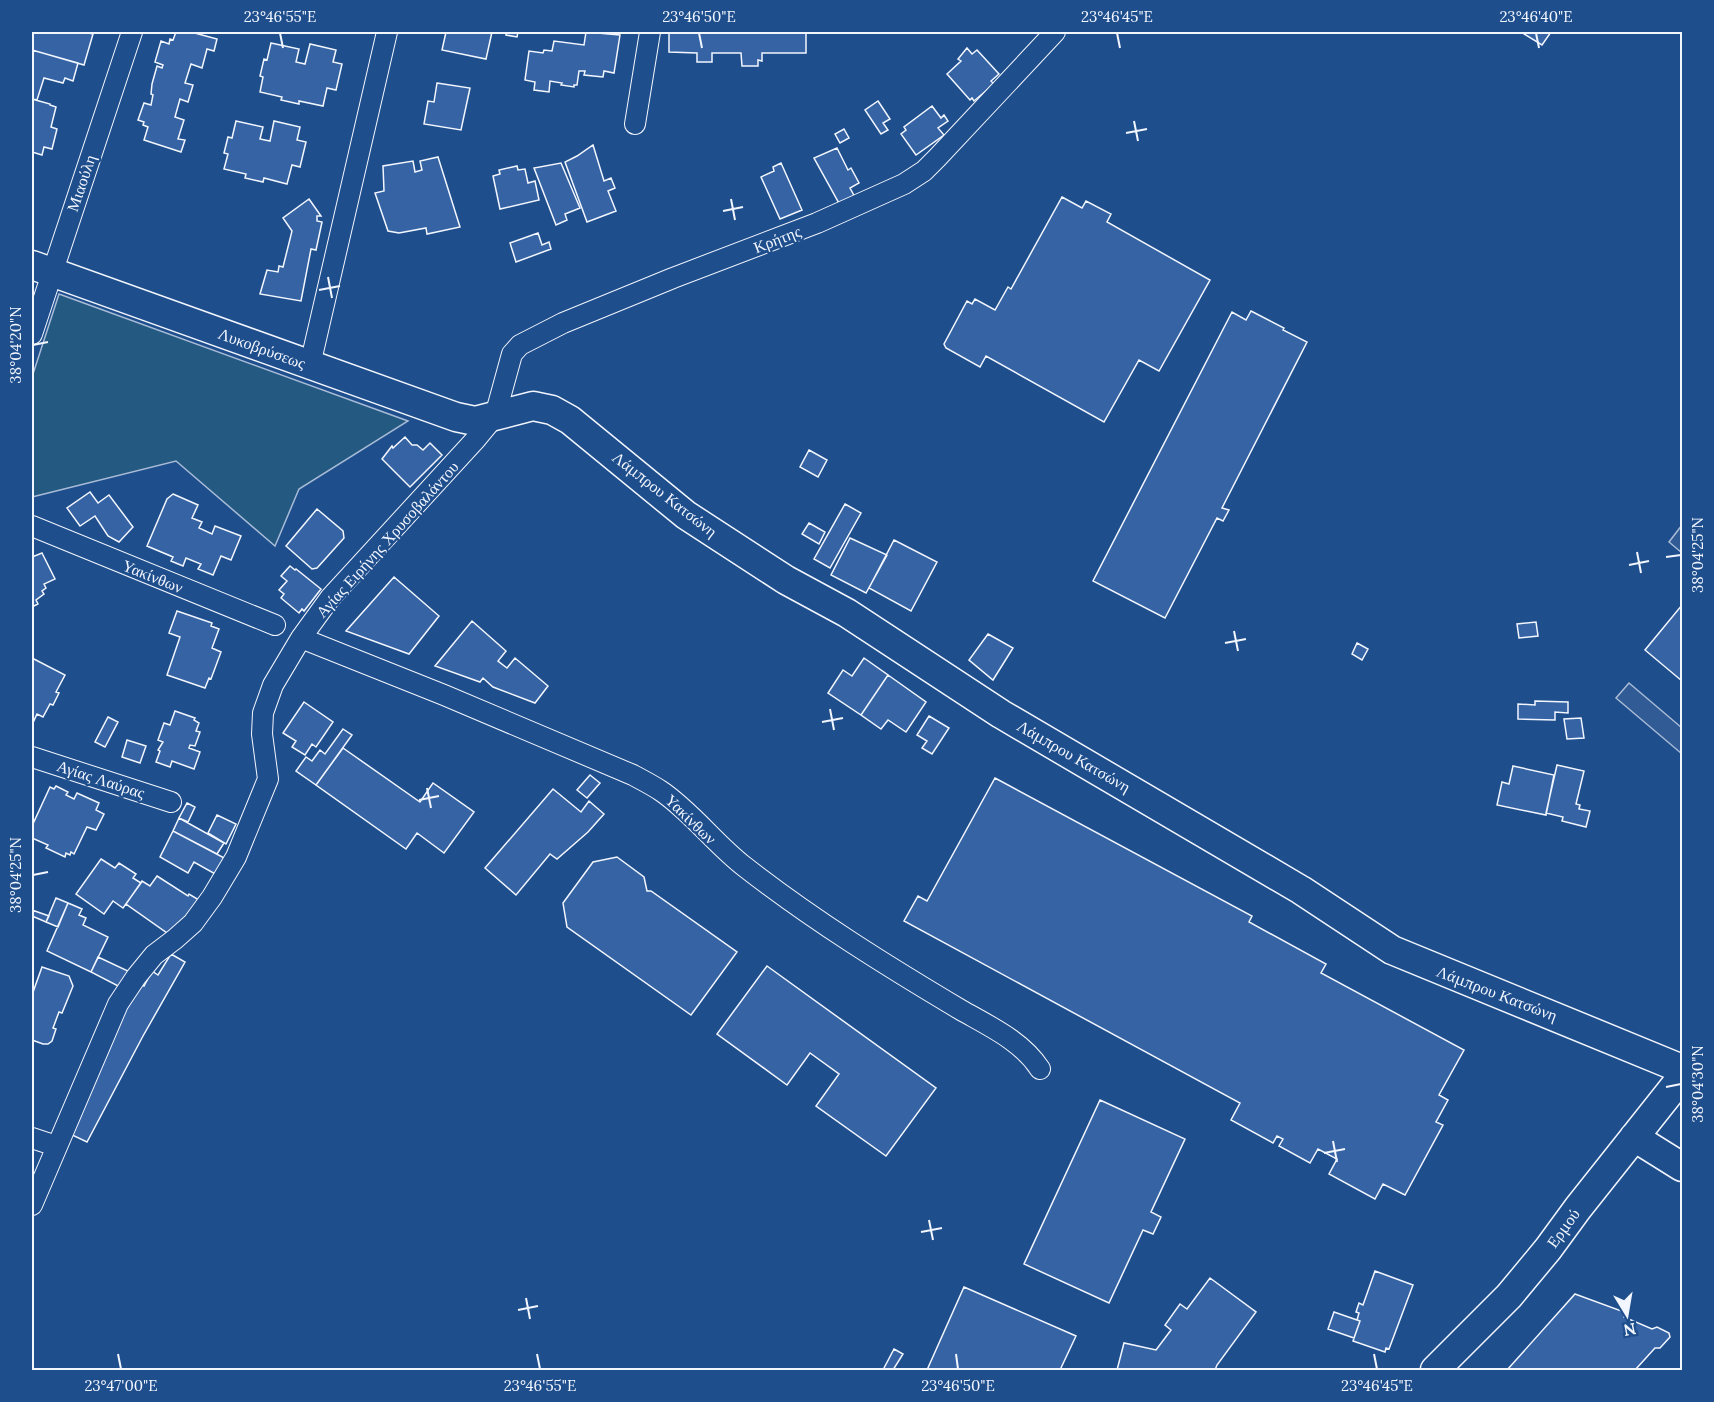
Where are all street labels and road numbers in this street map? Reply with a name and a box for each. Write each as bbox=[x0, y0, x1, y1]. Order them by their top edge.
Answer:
street label: Μιαούλη bbox=[62, 152, 100, 214]
street label: Κρήτης bbox=[751, 221, 804, 257]
street label: Λυκοβρύσεως bbox=[216, 323, 309, 373]
street label: Λάμπρου Κατσώνη bbox=[609, 447, 721, 541]
street label: Αγίας Ειρήνης Χρυσοβαλάντου bbox=[311, 457, 463, 621]
street label: Υακίνθων bbox=[120, 555, 186, 597]
street label: Λάμπρου Κατσώνη bbox=[1014, 715, 1134, 797]
street label: Αγίας Λαύρας bbox=[54, 755, 148, 803]
street label: Υακίνθων bbox=[661, 790, 721, 848]
street label: Λάμπρου Κατσώνη bbox=[1434, 961, 1560, 1025]
street label: Ερμού bbox=[1542, 1204, 1584, 1251]

